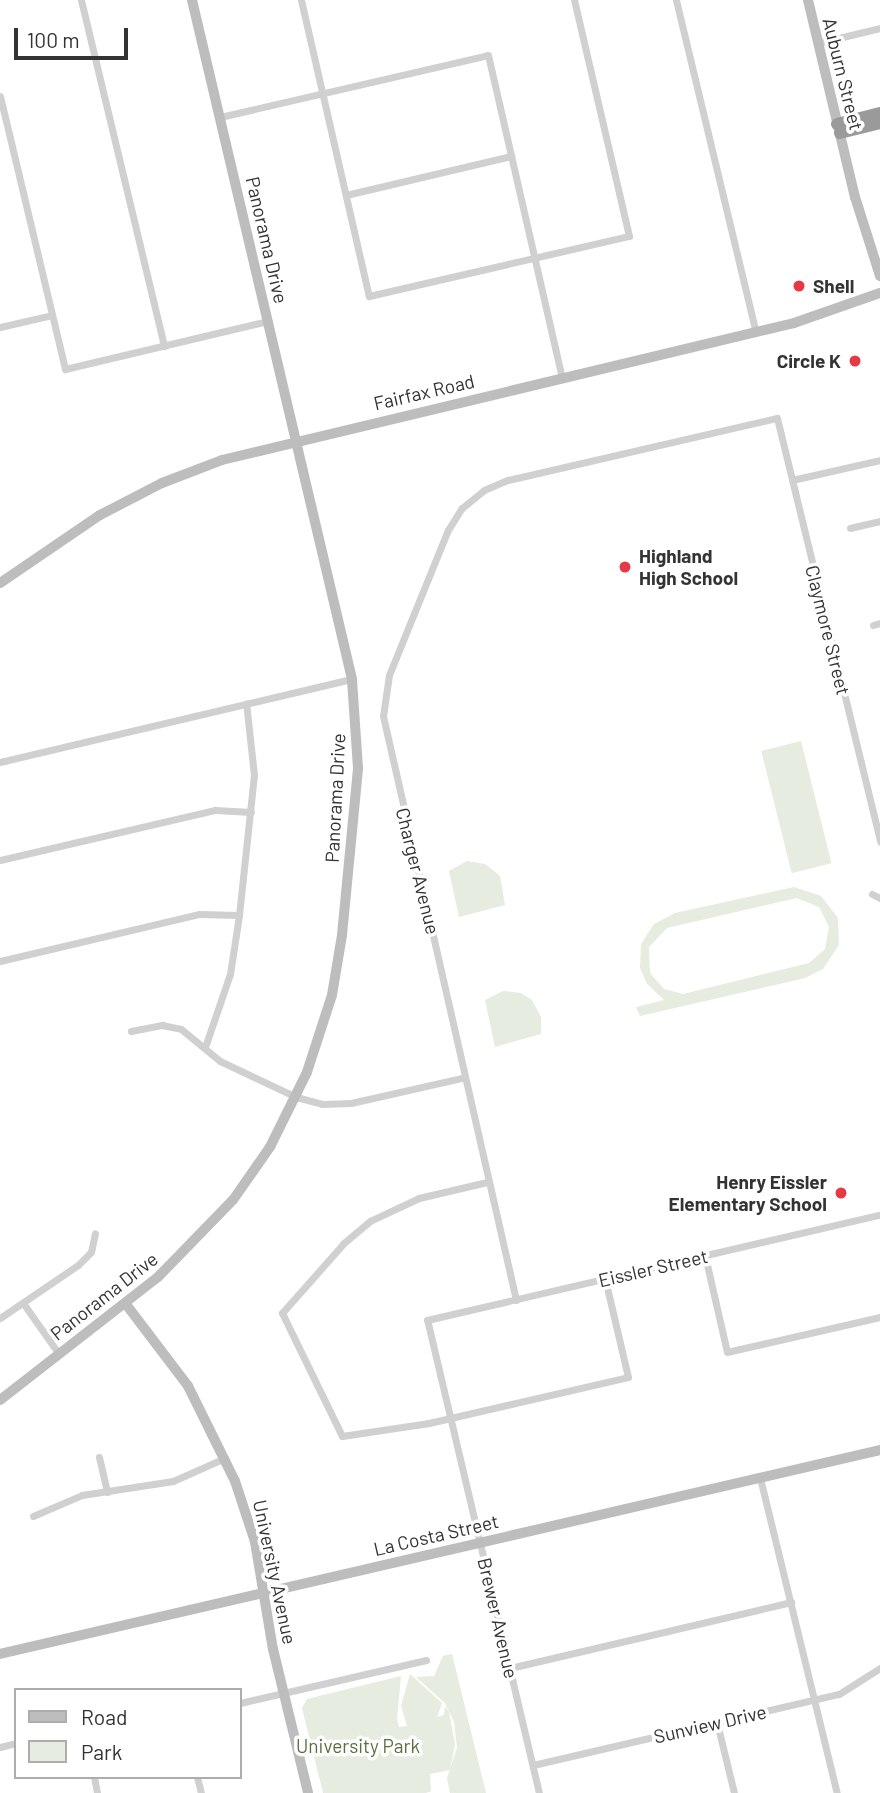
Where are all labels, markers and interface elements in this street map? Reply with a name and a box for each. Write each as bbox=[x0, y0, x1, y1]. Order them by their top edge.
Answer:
scale bar bbox=[18, 14, 131, 58]
street label: Auburn Street bbox=[818, 15, 868, 133]
text: 100 m bbox=[27, 27, 80, 52]
street label: Panorama Drive bbox=[241, 174, 293, 306]
place label: Shell bbox=[813, 275, 854, 297]
marker: Shell bbox=[791, 278, 807, 294]
place label: Circle K bbox=[777, 350, 841, 372]
marker: Circle K bbox=[847, 353, 863, 369]
street label: Fairfax Road bbox=[371, 369, 477, 415]
place label: Highland High School bbox=[639, 545, 738, 589]
marker: Highland High School bbox=[617, 559, 633, 575]
street label: Claymore Street bbox=[801, 563, 855, 697]
street label: Panorama Drive bbox=[320, 733, 350, 863]
street label: Charger Avenue bbox=[391, 805, 445, 937]
place label: Henry Eissler Elementary School bbox=[669, 1171, 827, 1215]
marker: Henry Eissler Elementary School bbox=[833, 1185, 849, 1201]
street label: Eissler Street bbox=[596, 1244, 710, 1292]
street label: Panorama Drive bbox=[46, 1247, 162, 1345]
street label: University Avenue bbox=[249, 1498, 301, 1646]
street label: La Costa Street bbox=[371, 1510, 501, 1560]
street label: Brewer Avenue bbox=[473, 1555, 523, 1681]
legend bbox=[14, 1688, 242, 1779]
street label: Sunview Drive bbox=[651, 1700, 769, 1748]
text: Road bbox=[81, 1704, 127, 1729]
park label: University Park bbox=[296, 1735, 420, 1757]
text: Park bbox=[81, 1739, 122, 1764]

